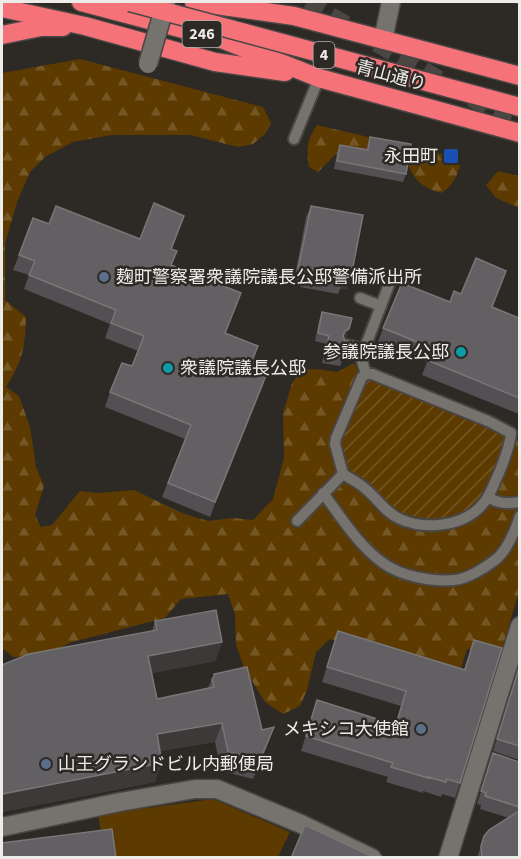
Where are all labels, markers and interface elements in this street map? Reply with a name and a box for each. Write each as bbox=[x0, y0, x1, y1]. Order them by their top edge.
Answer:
road number: 246 bbox=[182, 21, 222, 47]
road number: 4 bbox=[314, 42, 334, 68]
street label: 青山通り bbox=[353, 55, 429, 97]
place label: 永田町 bbox=[384, 144, 438, 169]
marker: 永田町 bbox=[442, 147, 460, 165]
place label: 麹町警察署衆議院議長公邸警備派出所 bbox=[116, 265, 422, 290]
marker: 麹町警察署衆議院議長公邸警備派出所 bbox=[97, 270, 111, 284]
place label: 参議院議長公邸 bbox=[323, 340, 449, 365]
marker: 参議院議長公邸 bbox=[454, 345, 468, 359]
place label: 衆議院議長公邸 bbox=[180, 356, 306, 381]
marker: 衆議院議長公邸 bbox=[161, 361, 175, 375]
place label: メキシコ大使館 bbox=[283, 717, 409, 742]
marker: メキシコ大使館 bbox=[414, 722, 428, 736]
place label: 山王グランドビル内郵便局 bbox=[58, 752, 274, 777]
marker: 山王グランドビル内郵便局 bbox=[39, 757, 53, 771]

